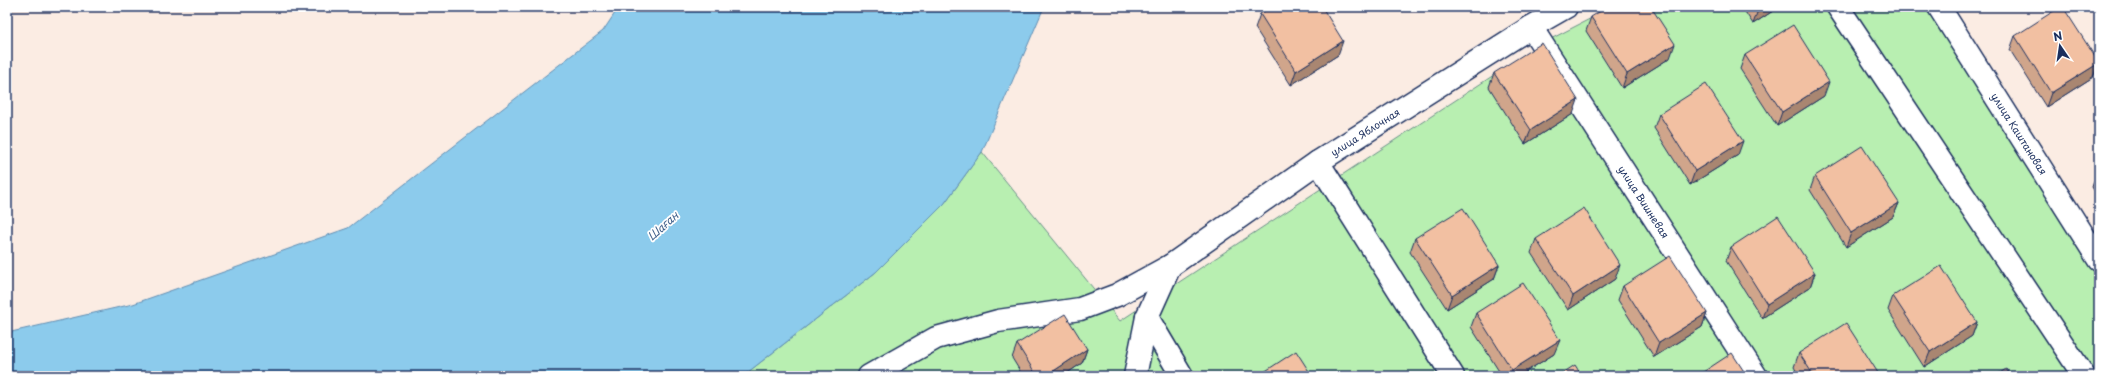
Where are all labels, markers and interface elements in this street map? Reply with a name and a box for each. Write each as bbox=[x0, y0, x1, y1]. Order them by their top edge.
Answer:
north arrow bbox=[2040, 26, 2080, 66]
text: N bbox=[2051, 26, 2064, 45]
street label: улица Каштановая bbox=[1988, 90, 2051, 177]
street label: улица Яблочная bbox=[1327, 104, 1403, 159]
street label: улица Вишневая bbox=[1615, 162, 1673, 241]
water label: Шаған bbox=[643, 206, 683, 244]

